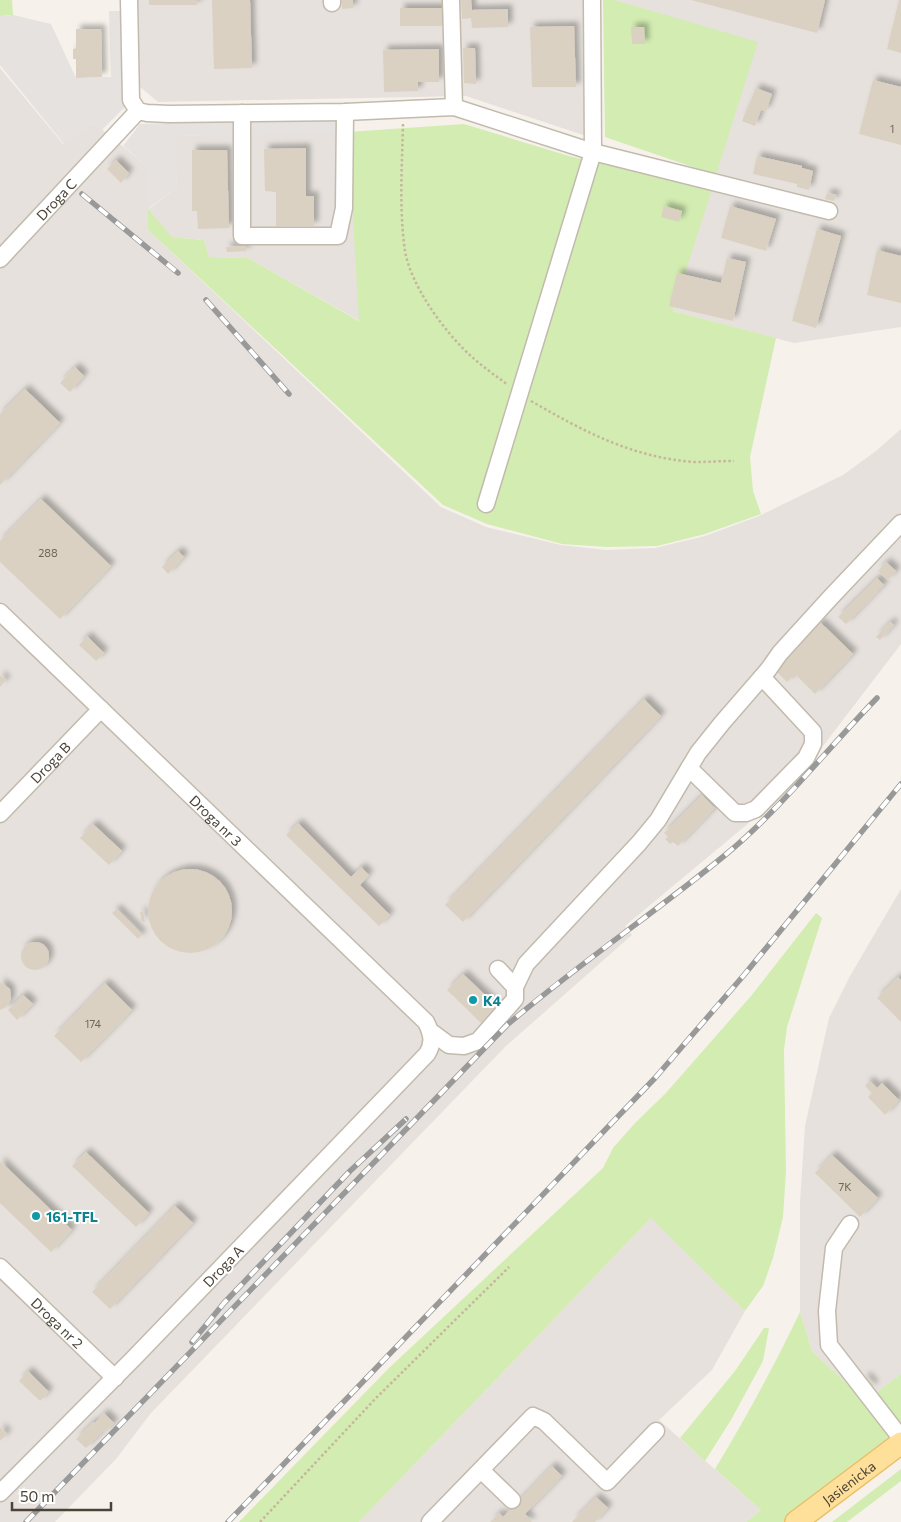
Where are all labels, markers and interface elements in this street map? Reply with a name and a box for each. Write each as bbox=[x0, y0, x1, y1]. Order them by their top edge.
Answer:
house number: 1 bbox=[890, 122, 894, 135]
street label: Droga C bbox=[32, 175, 80, 224]
house number: 288 bbox=[38, 546, 58, 559]
street label: Droga B bbox=[26, 738, 74, 786]
street label: Droga nr 3 bbox=[187, 791, 246, 849]
place label: K4 bbox=[483, 992, 501, 1009]
marker: K4 bbox=[467, 994, 479, 1006]
house number: 174 bbox=[85, 1017, 102, 1030]
house number: 7K bbox=[838, 1180, 852, 1193]
place label: 161-TFL bbox=[46, 1208, 98, 1225]
marker: 161-TFL bbox=[30, 1210, 42, 1222]
street label: Droga A bbox=[199, 1241, 247, 1290]
street label: Droga nr 2 bbox=[28, 1294, 87, 1352]
street label: Jasienicka bbox=[819, 1457, 879, 1508]
scale bar bbox=[12, 1480, 111, 1512]
text: 50 m bbox=[20, 1487, 54, 1505]

